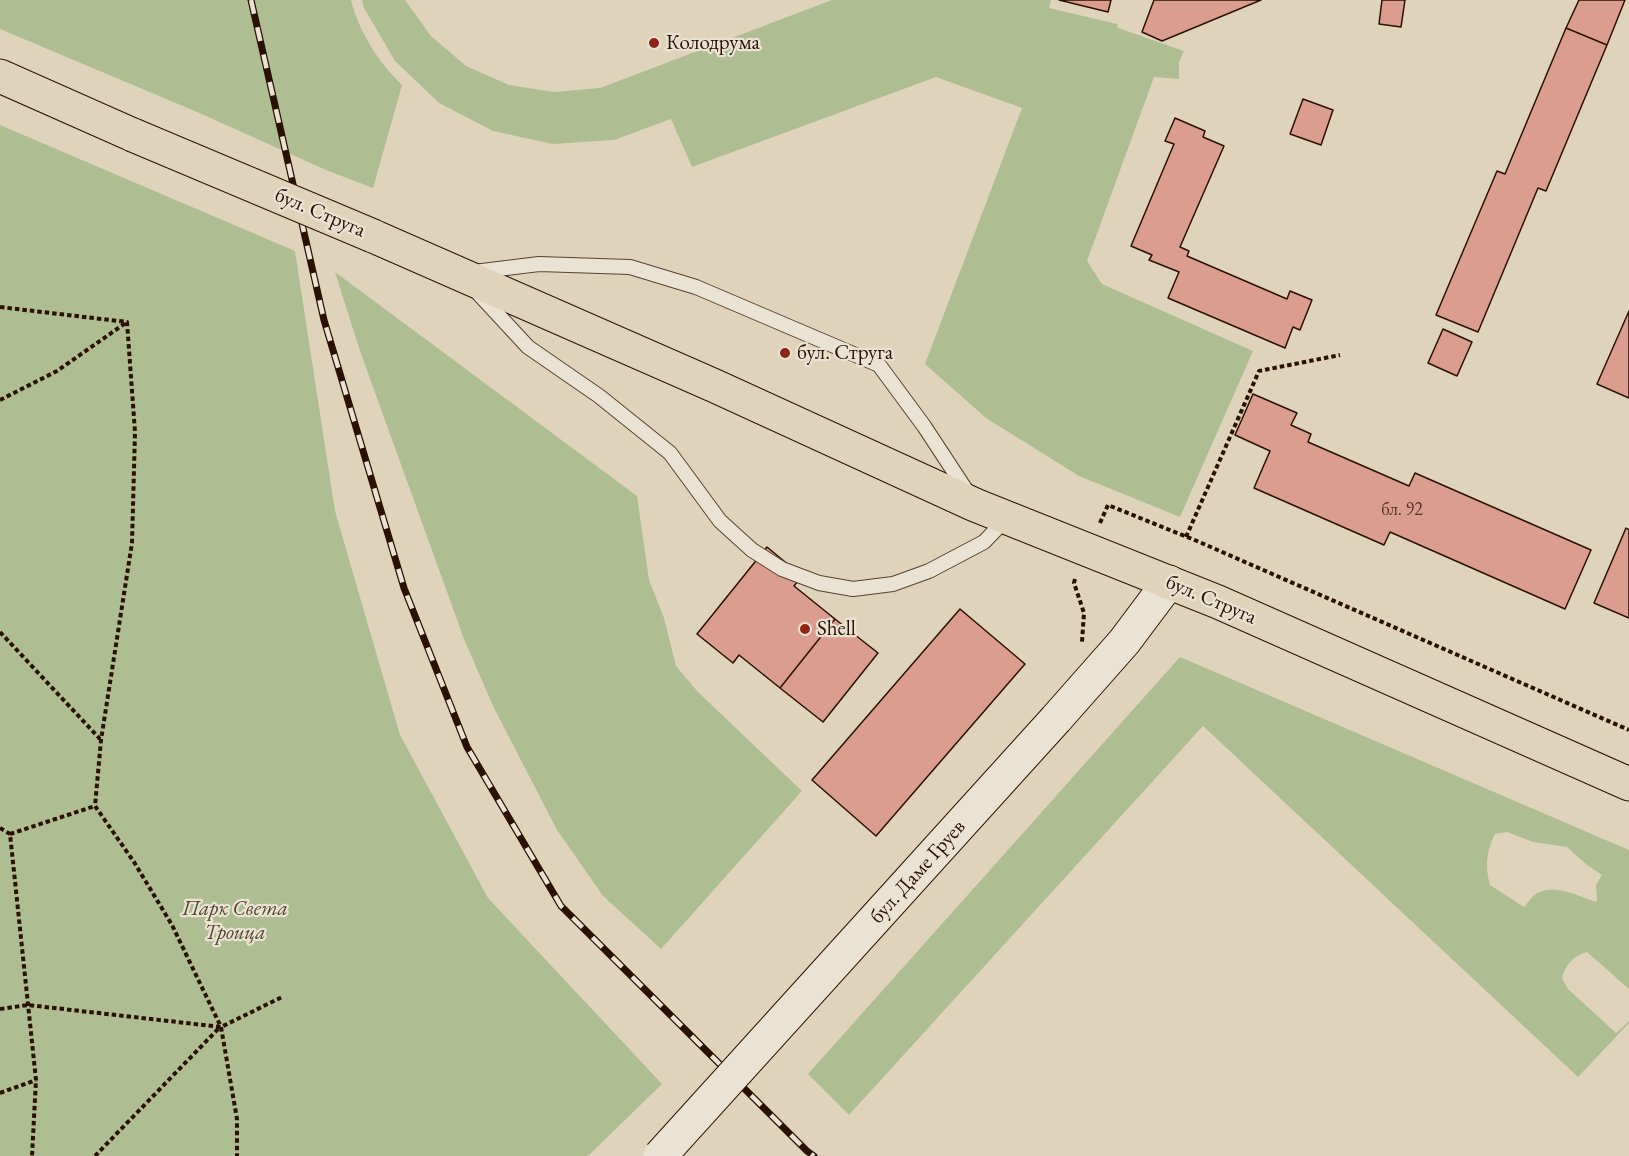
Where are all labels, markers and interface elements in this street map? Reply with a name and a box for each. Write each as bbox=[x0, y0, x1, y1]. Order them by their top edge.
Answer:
place label: Колодрума bbox=[666, 30, 760, 56]
marker: Колодрума bbox=[647, 36, 661, 50]
street label: бул. Струга bbox=[271, 183, 369, 243]
place label: бул. Струга bbox=[797, 340, 893, 366]
marker: бул. Струга bbox=[778, 346, 792, 360]
house number: бл. 92 bbox=[1381, 499, 1423, 521]
street label: бул. Струга bbox=[1162, 570, 1260, 630]
place label: Shell bbox=[817, 616, 856, 642]
marker: Shell bbox=[798, 622, 812, 636]
street label: бул. Даме Груев bbox=[865, 815, 971, 929]
park label: Парк Света Троица bbox=[182, 896, 288, 946]

